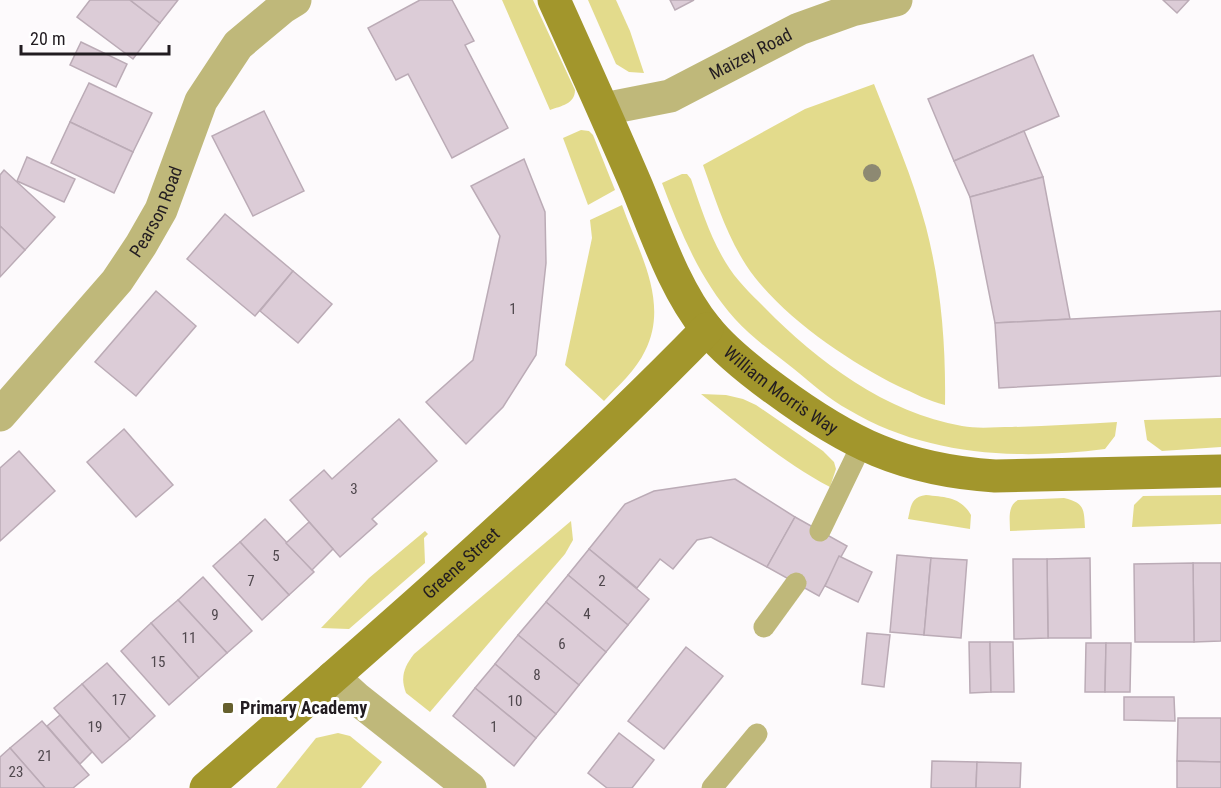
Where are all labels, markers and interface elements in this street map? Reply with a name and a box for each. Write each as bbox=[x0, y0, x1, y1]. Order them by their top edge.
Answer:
scale bar bbox=[21, 18, 170, 56]
street label: Maizey Road bbox=[705, 24, 795, 84]
text: 20 m bbox=[30, 28, 65, 49]
street label: Pearson Road bbox=[125, 163, 186, 261]
house number: 1 bbox=[509, 300, 517, 318]
street label: William Morris Way bbox=[720, 341, 842, 439]
house number: 3 bbox=[350, 480, 358, 498]
street label: Greene Street bbox=[418, 523, 504, 603]
house number: 5 bbox=[272, 547, 280, 565]
house number: 7 bbox=[247, 572, 255, 590]
house number: 2 bbox=[598, 572, 606, 590]
house number: 4 bbox=[583, 605, 591, 623]
house number: 9 bbox=[211, 606, 219, 624]
house number: 11 bbox=[182, 629, 196, 647]
house number: 6 bbox=[558, 635, 566, 653]
house number: 15 bbox=[151, 653, 165, 671]
house number: 8 bbox=[533, 666, 541, 684]
house number: 17 bbox=[112, 691, 126, 709]
house number: 10 bbox=[508, 692, 522, 710]
place label: Primary Academy bbox=[240, 697, 367, 718]
marker: Primary Academy bbox=[221, 701, 235, 715]
house number: 19 bbox=[88, 718, 102, 736]
house number: 1 bbox=[490, 718, 498, 736]
house number: 21 bbox=[38, 747, 52, 765]
house number: 23 bbox=[9, 763, 23, 781]

